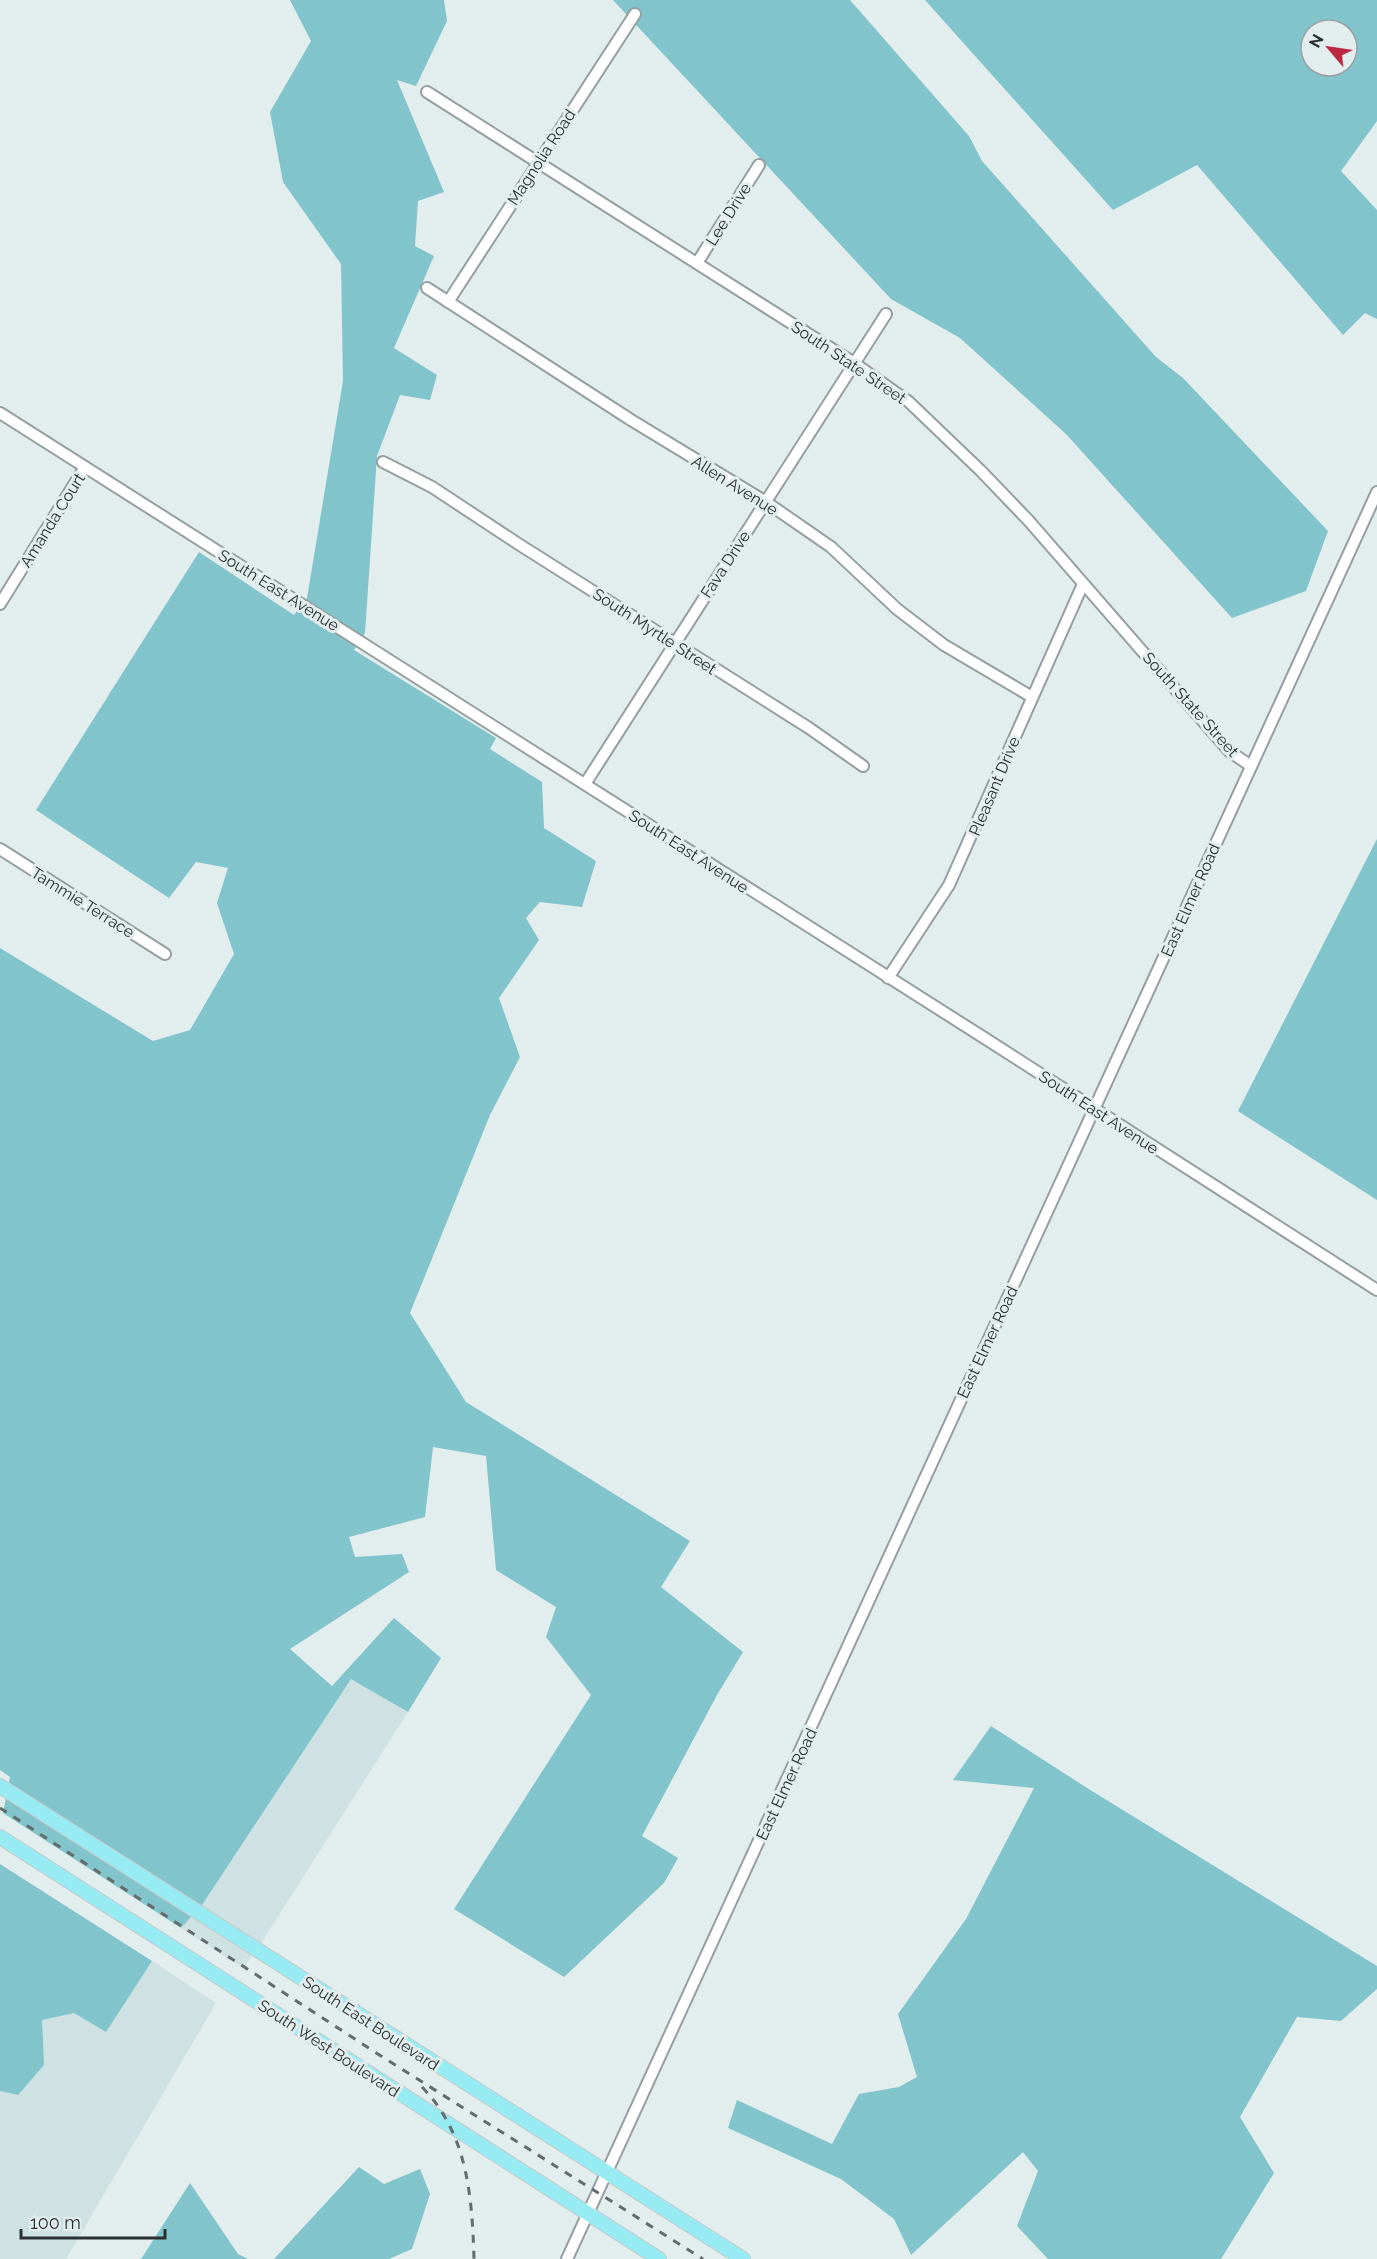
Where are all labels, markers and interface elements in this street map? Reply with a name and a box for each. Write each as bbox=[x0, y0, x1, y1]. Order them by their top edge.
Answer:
north arrow bbox=[1299, 18, 1359, 78]
text: N bbox=[1305, 31, 1328, 51]
street label: Magnolia Road bbox=[503, 106, 579, 209]
street label: Lee Drive bbox=[702, 179, 755, 249]
street label: South State Street bbox=[788, 317, 910, 408]
street label: Allen Avenue bbox=[688, 451, 781, 519]
street label: Amanda Court bbox=[16, 469, 89, 571]
street label: Fava Drive bbox=[697, 527, 754, 601]
street label: South East Avenue bbox=[215, 546, 343, 635]
street label: South Myrtle Street bbox=[589, 584, 721, 679]
street label: South State Street bbox=[1139, 648, 1243, 761]
street label: Pleasant Drive bbox=[965, 734, 1024, 839]
street label: South East Avenue bbox=[625, 806, 752, 897]
street label: East Elmer Road bbox=[1157, 841, 1224, 960]
street label: Tammie Terrace bbox=[28, 863, 138, 942]
street label: South East Avenue bbox=[1035, 1067, 1162, 1158]
street label: East Elmer Road bbox=[953, 1283, 1022, 1401]
street label: East Elmer Road bbox=[752, 1725, 821, 1843]
street label: South East Boulevard bbox=[299, 1972, 442, 2075]
street label: South West Boulevard bbox=[254, 1996, 403, 2101]
scale bar bbox=[21, 2202, 165, 2240]
text: 100 m bbox=[30, 2212, 81, 2233]

